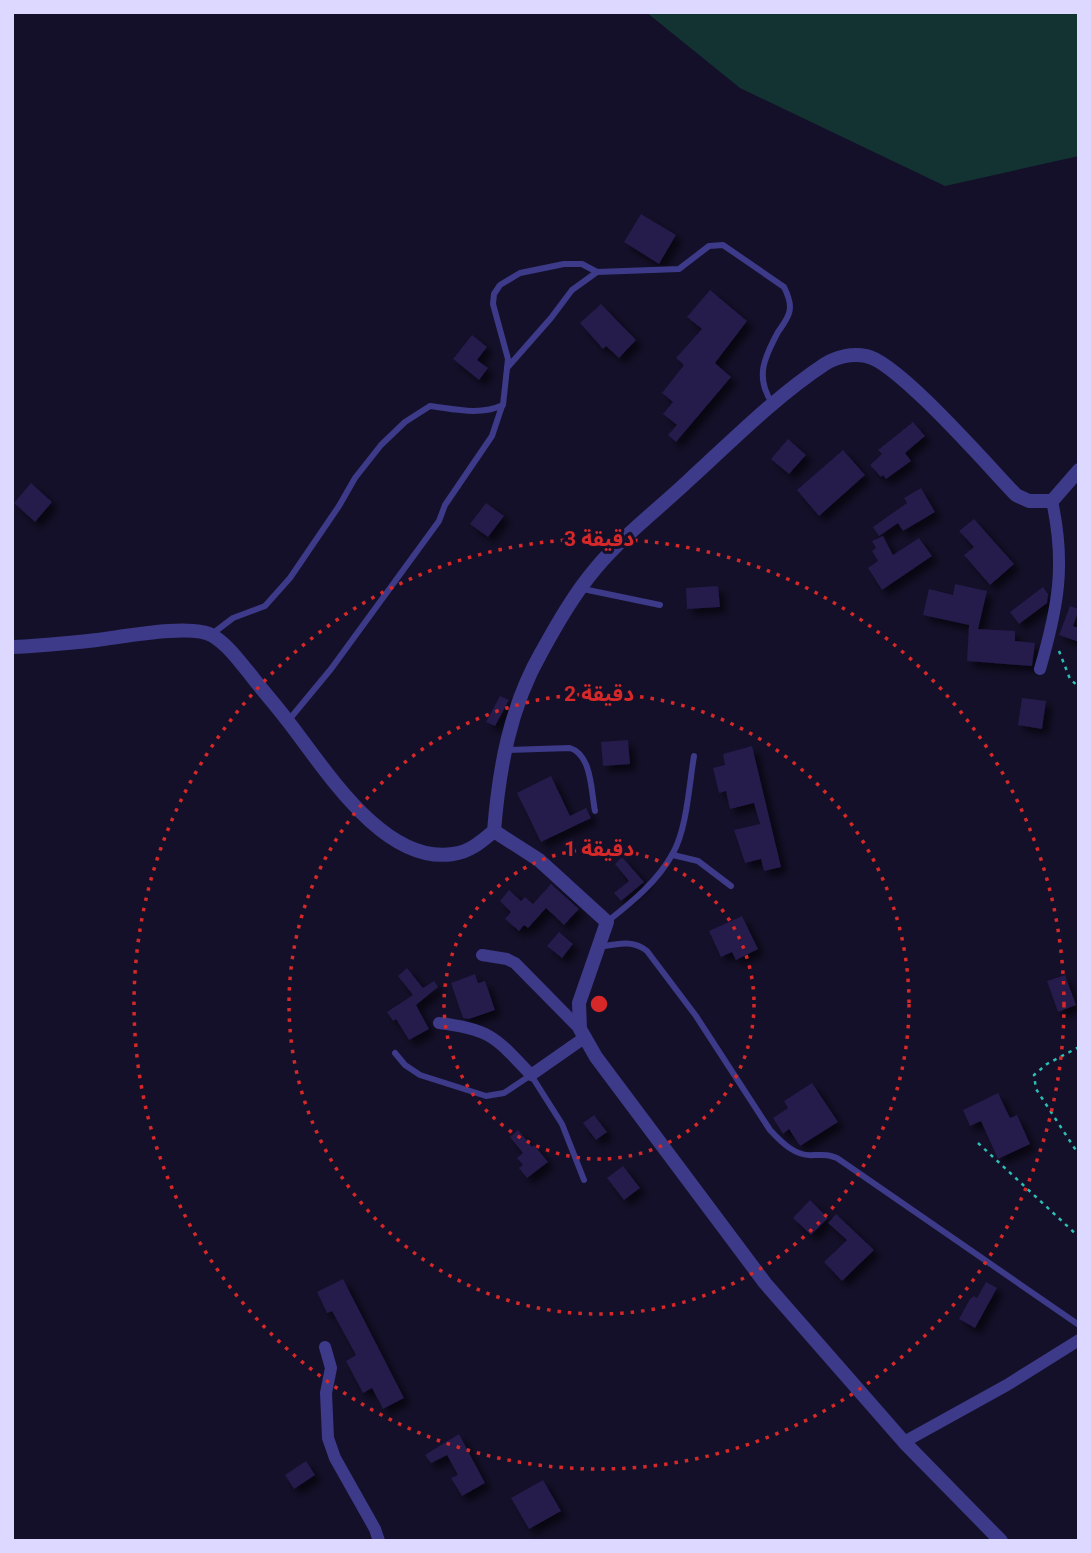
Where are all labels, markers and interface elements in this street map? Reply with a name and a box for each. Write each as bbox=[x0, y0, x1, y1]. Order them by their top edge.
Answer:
text: 3 دقيقة bbox=[564, 527, 634, 551]
text: 2 دقيقة bbox=[564, 682, 634, 706]
text: 1 دقيقة bbox=[564, 837, 634, 861]
centre of rings bbox=[587, 992, 611, 1016]

